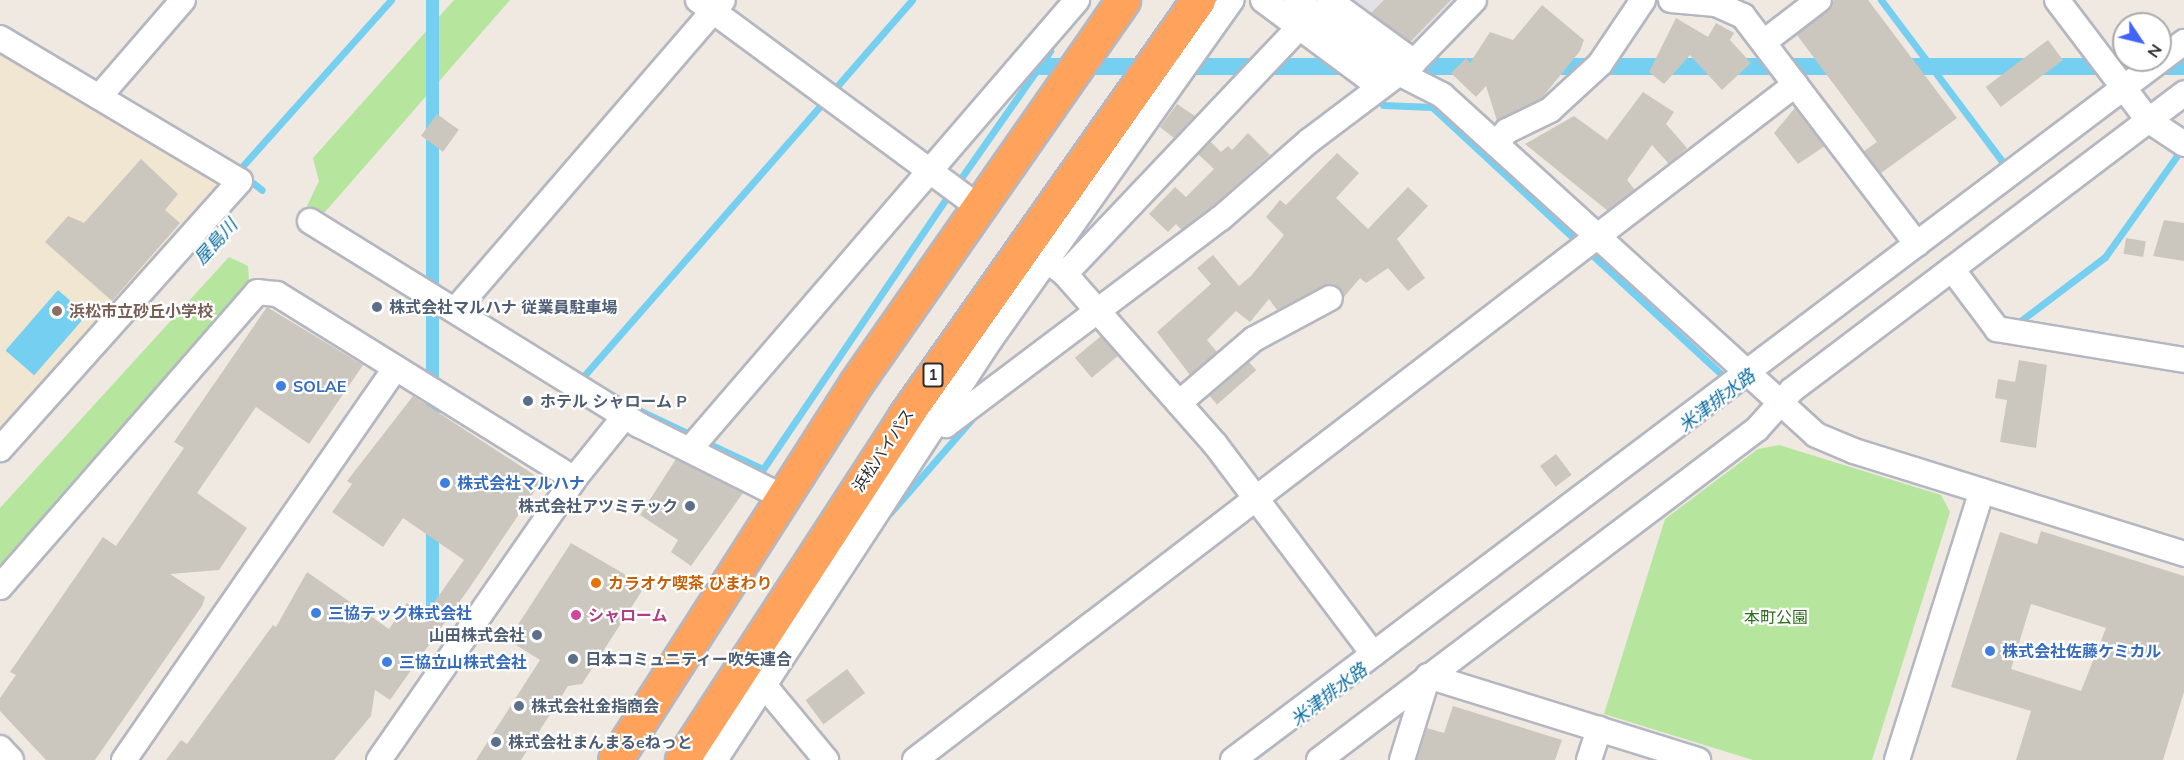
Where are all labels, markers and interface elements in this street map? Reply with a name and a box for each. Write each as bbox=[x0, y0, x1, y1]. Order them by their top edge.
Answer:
north arrow bbox=[2112, 12, 2172, 72]
text: N bbox=[2143, 40, 2167, 62]
water label: 屋島川 bbox=[190, 215, 242, 269]
place label: 株式会社マルハナ 従業員駐車場 bbox=[389, 297, 617, 317]
marker: 株式会社マルハナ 従業員駐車場 bbox=[370, 300, 384, 314]
place label: 浜松市立砂丘小学校 bbox=[69, 301, 213, 321]
marker: 浜松市立砂丘小学校 bbox=[50, 304, 64, 318]
road number: 1 bbox=[922, 363, 944, 387]
water label: 米津排水路 bbox=[1675, 365, 1759, 437]
place label: SOLAE bbox=[293, 376, 346, 396]
marker: SOLAE bbox=[274, 379, 288, 393]
place label: ホテル シャローム P bbox=[540, 391, 687, 411]
marker: ホテル シャローム P bbox=[521, 394, 535, 408]
street label: 浜松バイパス bbox=[848, 405, 918, 495]
place label: 株式会社マルハナ bbox=[457, 473, 585, 493]
marker: 株式会社マルハナ bbox=[438, 476, 452, 490]
place label: 株式会社アツミテック bbox=[518, 496, 678, 516]
marker: 株式会社アツミテック bbox=[683, 499, 697, 513]
place label: カラオケ喫茶 ひまわり bbox=[608, 573, 772, 593]
marker: カラオケ喫茶 ひまわり bbox=[589, 576, 603, 590]
place label: 三協テック株式会社 bbox=[328, 603, 472, 623]
place label: シャローム bbox=[588, 605, 668, 625]
marker: 三協テック株式会社 bbox=[309, 606, 323, 620]
park label: 本町公園 bbox=[1744, 607, 1808, 627]
marker: シャローム bbox=[569, 608, 583, 622]
place label: 山田株式会社 bbox=[429, 625, 525, 645]
marker: 山田株式会社 bbox=[530, 628, 544, 642]
place label: 株式会社佐藤ケミカル bbox=[2002, 641, 2162, 661]
marker: 株式会社佐藤ケミカル bbox=[1983, 644, 1997, 658]
place label: 日本コミュニティー吹矢連合 bbox=[585, 649, 793, 669]
place label: 三協立山株式会社 bbox=[399, 652, 527, 672]
marker: 日本コミュニティー吹矢連合 bbox=[566, 652, 580, 666]
marker: 三協立山株式会社 bbox=[380, 655, 394, 669]
water label: 米津排水路 bbox=[1287, 659, 1371, 731]
place label: 株式会社金指商会 bbox=[531, 696, 659, 716]
marker: 株式会社金指商会 bbox=[512, 699, 526, 713]
place label: 株式会社まんまるeねっと bbox=[508, 732, 693, 752]
marker: 株式会社まんまるeねっと bbox=[489, 735, 503, 749]

